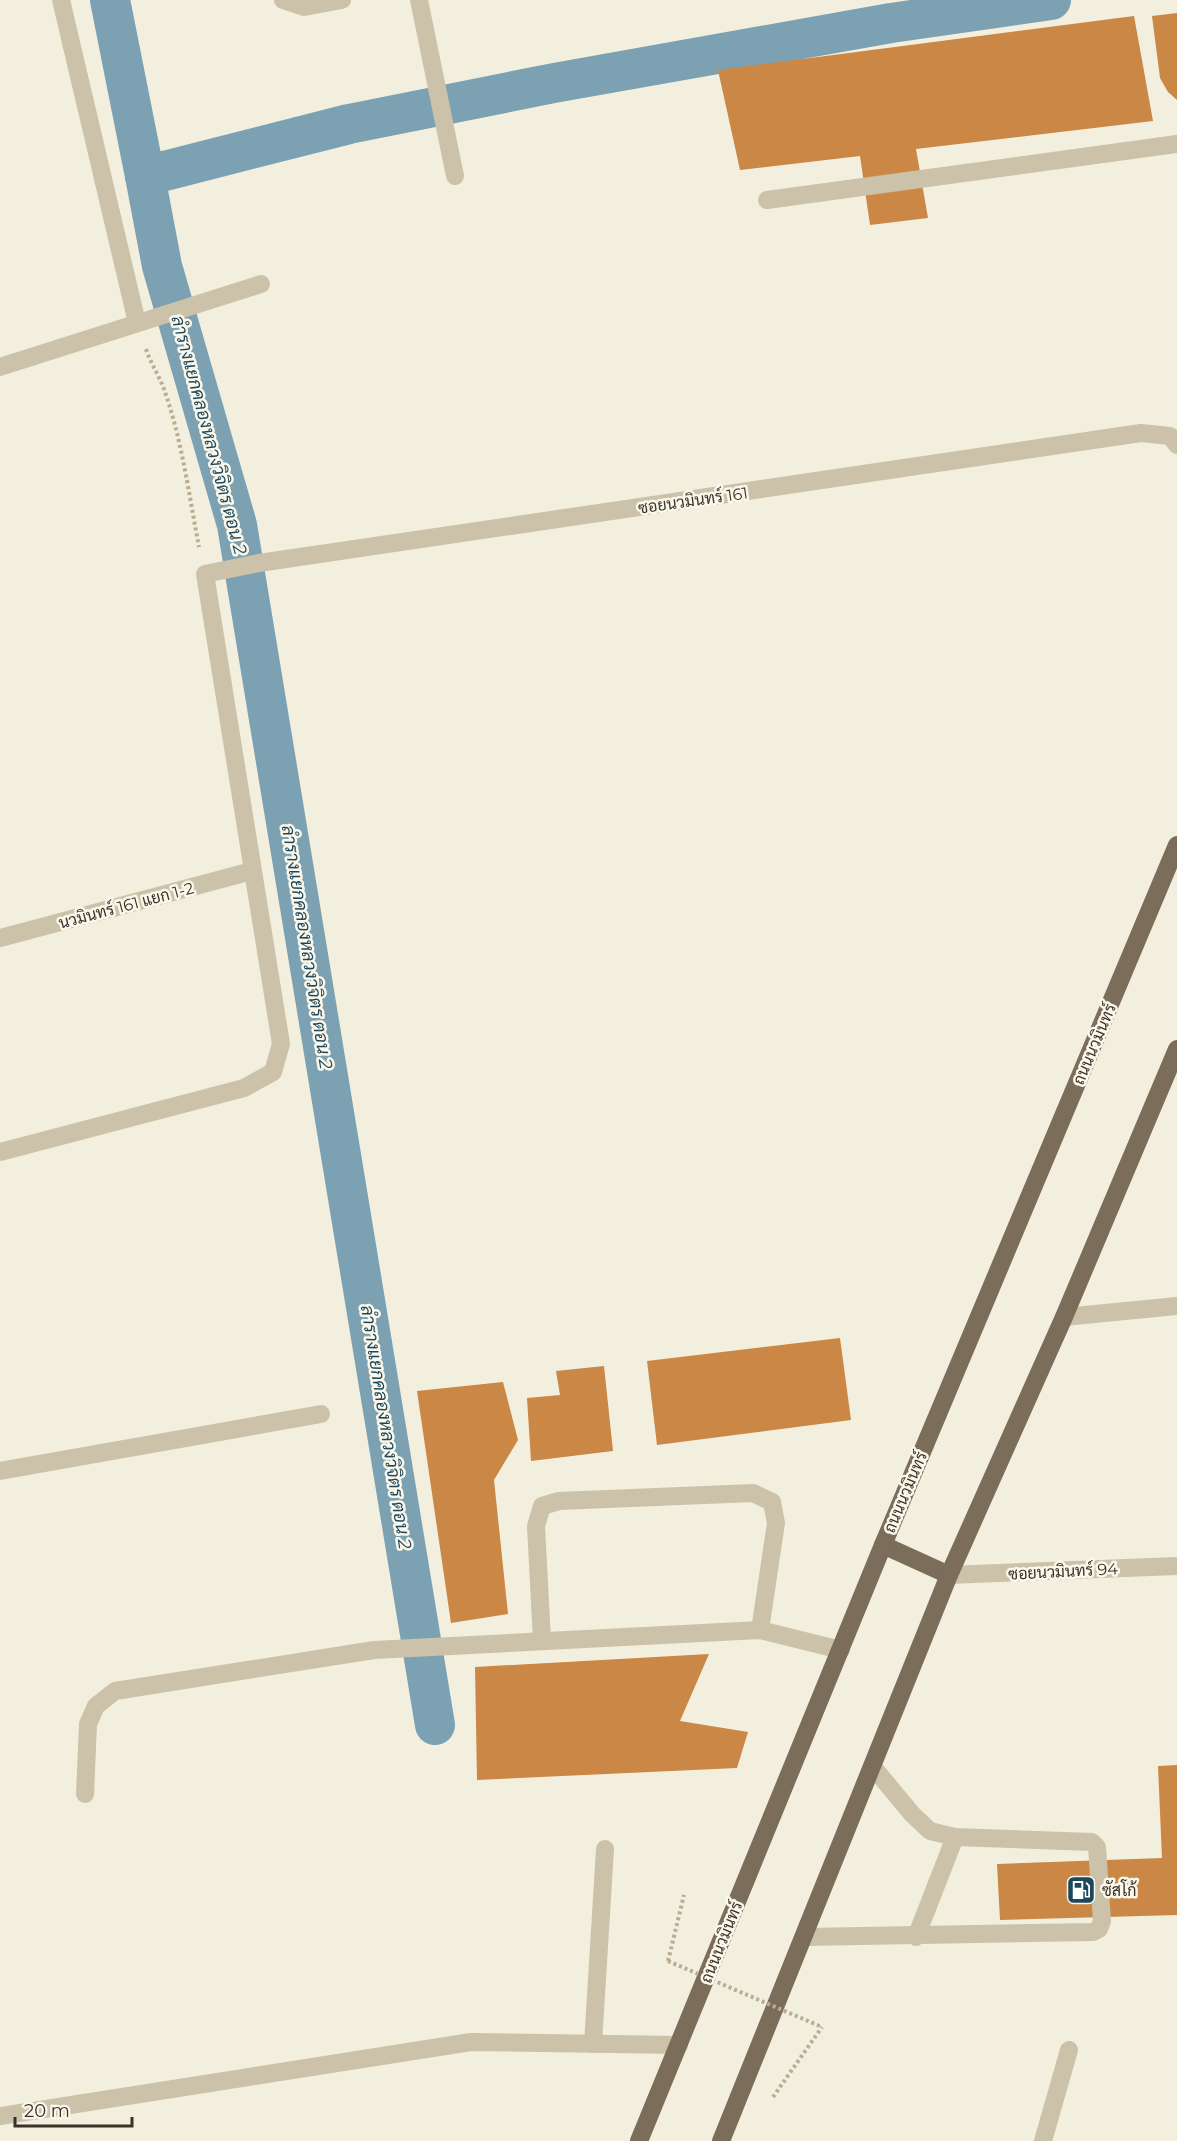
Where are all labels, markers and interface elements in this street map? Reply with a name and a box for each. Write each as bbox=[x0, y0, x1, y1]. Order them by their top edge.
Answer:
water label: ลำรางแยกคลองหลวงวิจิตร ตอน 2 bbox=[166, 313, 252, 557]
street label: ซอยนวมินทร์ 161 bbox=[637, 480, 749, 518]
water label: ลำรางแยกคลองหลวงวิจิตร ตอน 2 bbox=[277, 823, 337, 1071]
street label: นวมินทร์ 161 แยก 1-2 bbox=[56, 875, 196, 933]
street label: ถนนนวมินทร์ bbox=[1066, 999, 1120, 1088]
water label: ลำรางแยกคลองหลวงวิจิตร ตอน 2 bbox=[356, 1303, 416, 1551]
street label: ถนนนวมินทร์ bbox=[877, 1447, 931, 1536]
street label: ซอยนวมินทร์ 94 bbox=[1008, 1556, 1119, 1584]
fuel station icon: ซัสโก้ bbox=[1065, 1874, 1097, 1906]
place label: ซัสโก้ bbox=[1102, 1879, 1137, 1900]
street label: ถนนนวมินทร์ bbox=[694, 1897, 747, 1986]
scale bar bbox=[15, 2090, 132, 2128]
text: 20 m bbox=[24, 2100, 70, 2122]

